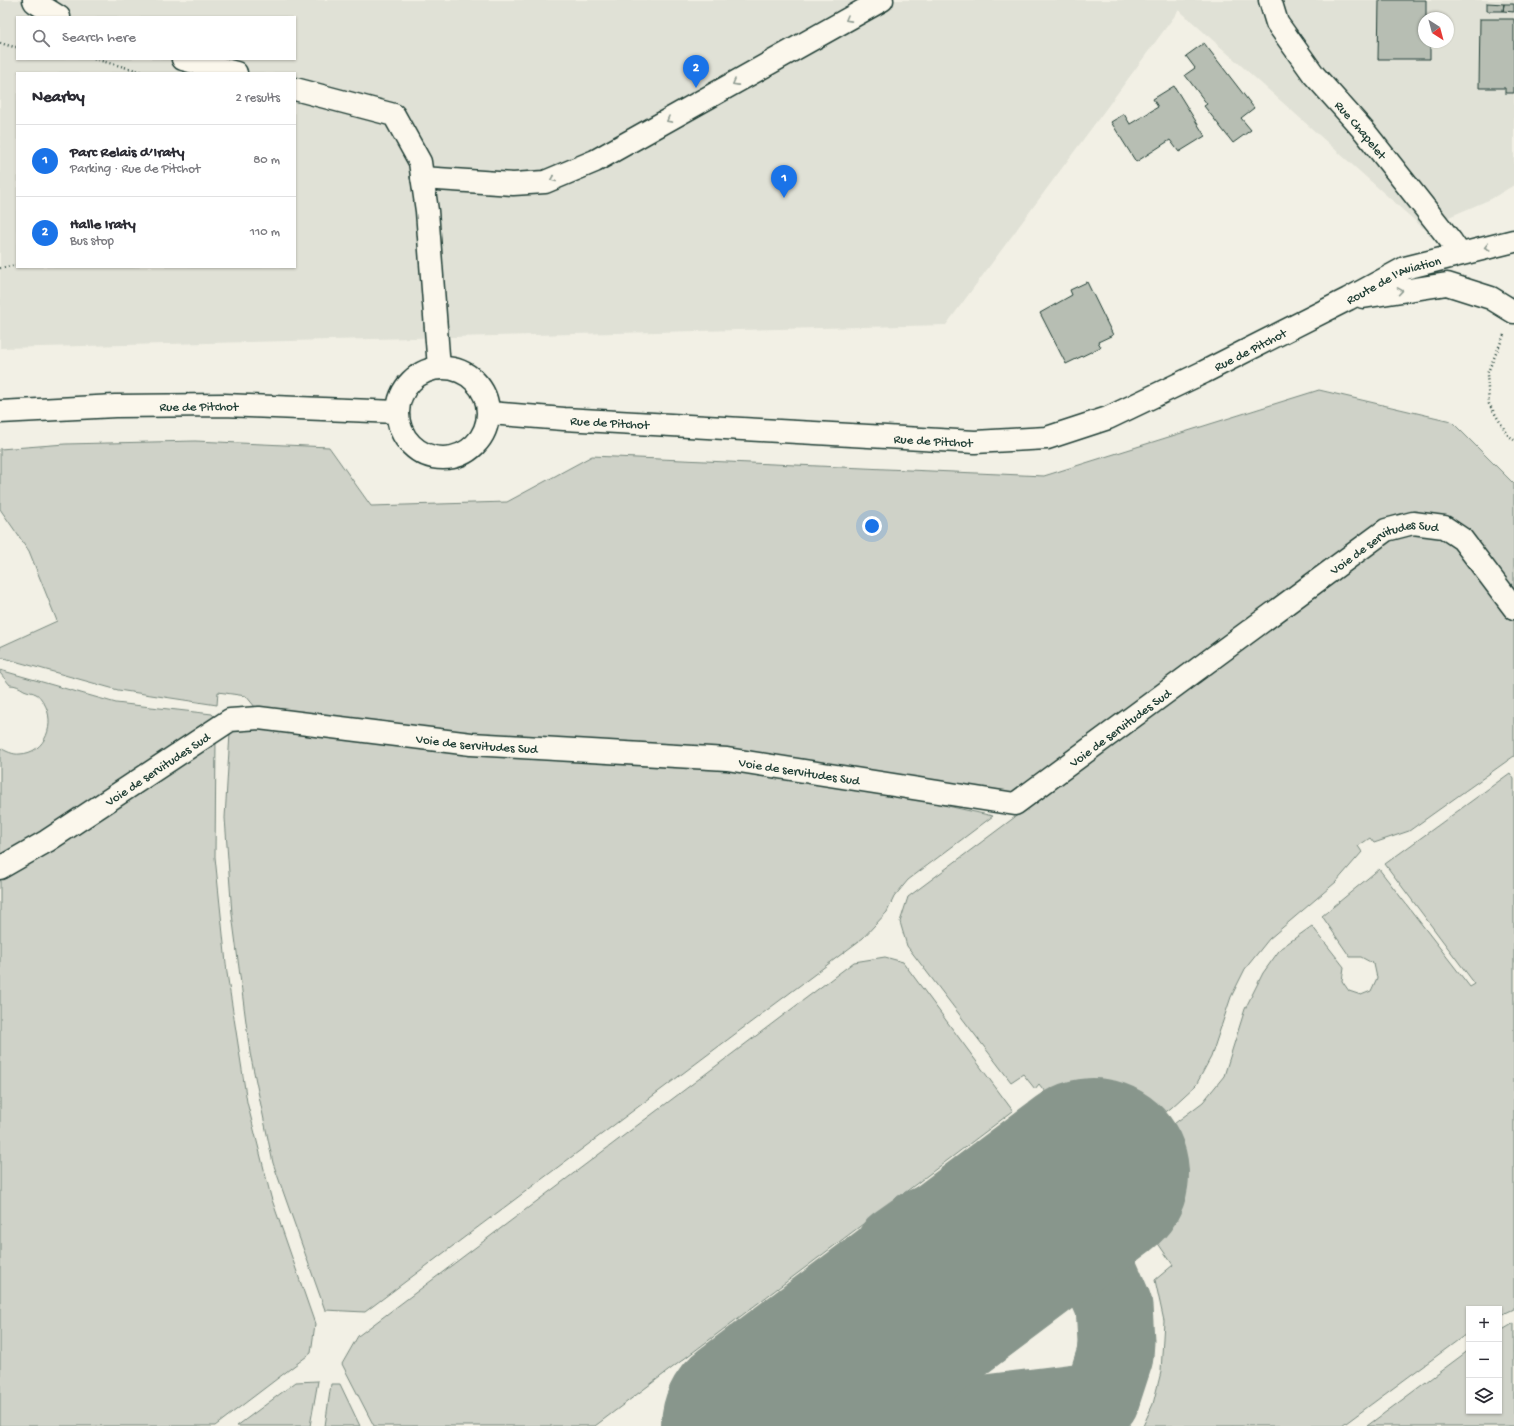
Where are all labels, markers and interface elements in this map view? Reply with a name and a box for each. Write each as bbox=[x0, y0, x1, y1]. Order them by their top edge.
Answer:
north arrow bbox=[1418, 12, 1454, 48]
one-way arrow bbox=[845, 14, 853, 22]
search box bbox=[16, 16, 296, 60]
icon: search bbox=[30, 27, 52, 49]
text: Search here bbox=[62, 29, 136, 47]
pin: 2 bbox=[683, 55, 709, 88]
one-way arrow bbox=[732, 78, 739, 85]
text: Nearby bbox=[32, 88, 85, 108]
text: 2 results bbox=[235, 91, 280, 106]
street label: Rue Chapelet bbox=[1331, 99, 1390, 164]
one-way arrow bbox=[666, 115, 673, 122]
text: Parc Relais d’Iraty bbox=[70, 144, 184, 162]
text: 1 bbox=[42, 153, 48, 168]
text: 80 m bbox=[253, 153, 280, 168]
text: Parking · Rue de Pitchot bbox=[70, 162, 200, 177]
pin: 1 bbox=[771, 165, 797, 198]
one-way arrow bbox=[550, 174, 557, 182]
text: Halle Iraty bbox=[70, 216, 136, 234]
text: 2 bbox=[42, 225, 48, 240]
text: 110 m bbox=[250, 225, 280, 240]
text: Bus stop bbox=[70, 234, 114, 249]
one-way arrow bbox=[1484, 243, 1490, 251]
street label: Route de l'Aviation bbox=[1344, 254, 1444, 309]
one-way arrow bbox=[1397, 287, 1403, 296]
street label: Rue de Pitchot bbox=[1212, 326, 1291, 376]
street label: Rue de Pitchot bbox=[159, 400, 240, 416]
street label: Rue de Pitchot bbox=[570, 414, 651, 434]
street label: Rue de Pitchot bbox=[893, 432, 975, 452]
your location bbox=[862, 516, 882, 536]
street label: Voie de servitudes Sud bbox=[1327, 518, 1441, 579]
street label: Voie de servitudes Sud bbox=[1067, 686, 1176, 772]
street label: Voie de servitudes Sud bbox=[102, 730, 215, 811]
street label: Voie de servitudes Sud bbox=[414, 732, 539, 758]
street label: Voie de servitudes Sud bbox=[737, 756, 862, 790]
map controls bbox=[1466, 1306, 1502, 1414]
button: + bbox=[1466, 1306, 1502, 1342]
button: − bbox=[1466, 1342, 1502, 1378]
button: layers bbox=[1466, 1378, 1502, 1414]

